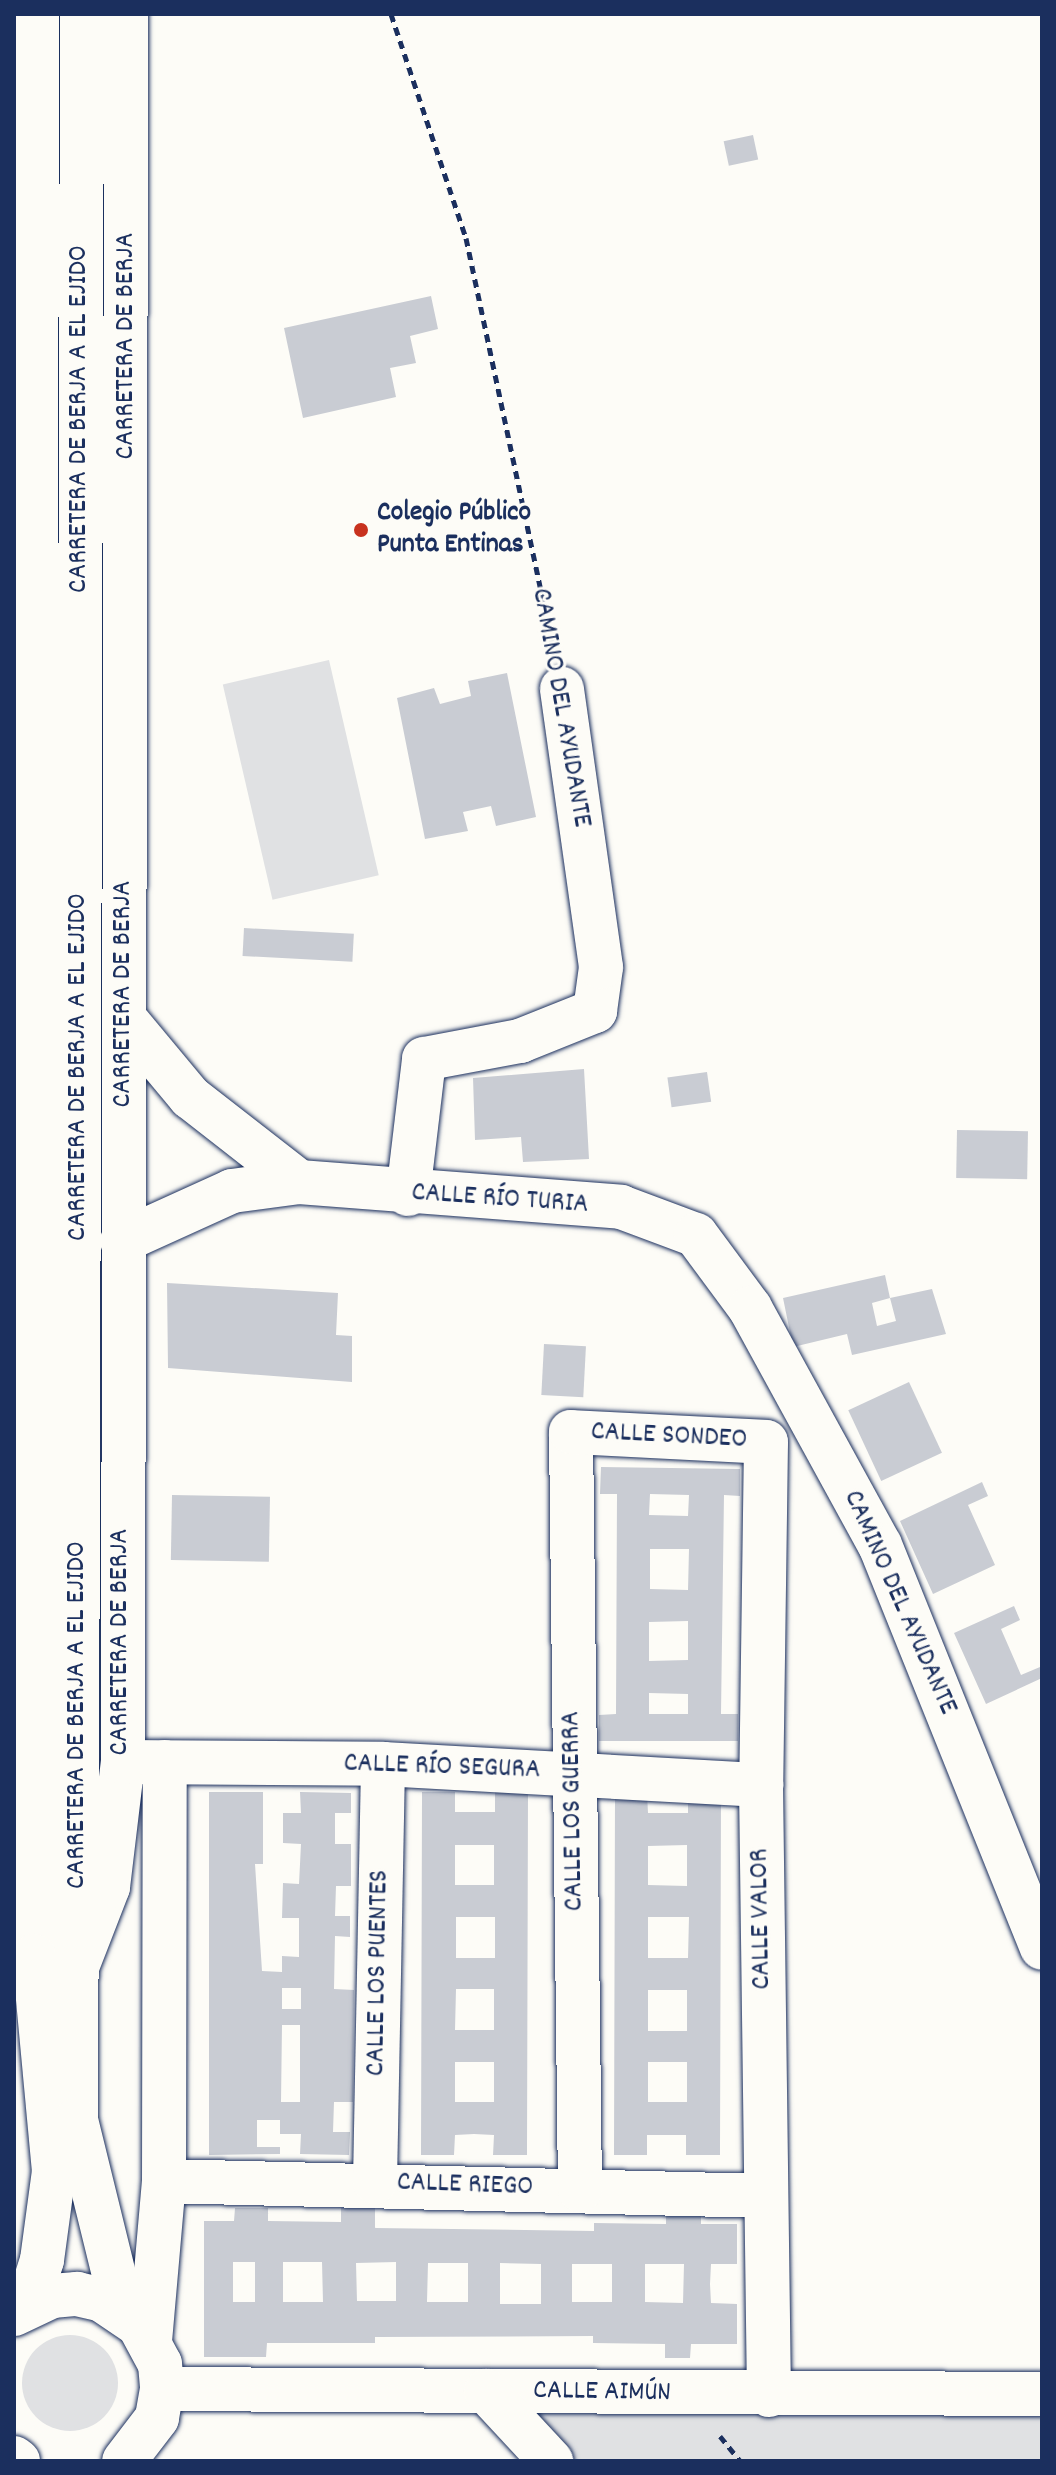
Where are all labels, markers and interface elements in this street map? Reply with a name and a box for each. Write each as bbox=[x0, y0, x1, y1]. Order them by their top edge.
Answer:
street label: CARRETERA DE BERJA bbox=[110, 232, 144, 460]
street label: CARRETERA DE BERJA A EL EJIDO bbox=[63, 245, 97, 593]
place label: Colegio Público Punta Entinas bbox=[377, 497, 531, 563]
marker: Colegio Público Punta Entinas bbox=[352, 521, 370, 539]
street label: CAMINO DEL AYUDANTE bbox=[522, 586, 598, 830]
street label: CARRETERA DE BERJA bbox=[107, 880, 141, 1108]
street label: CARRETERA DE BERJA A EL EJIDO bbox=[62, 893, 96, 1241]
street label: CALLE RÍO TURIA bbox=[410, 1177, 590, 1223]
street label: CALLE SONDEO bbox=[590, 1416, 748, 1458]
street label: CAMINO DEL AYUDANTE bbox=[834, 1486, 964, 1720]
street label: CARRETERA DE BERJA bbox=[104, 1528, 138, 1756]
street label: CARRETERA DE BERJA A EL EJIDO bbox=[61, 1541, 95, 1889]
street label: CALLE LOS GUERRA bbox=[555, 1711, 593, 1911]
street label: CALLE RÍO SEGURA bbox=[343, 1748, 541, 1788]
street label: CALLE VALOR bbox=[744, 1848, 780, 1990]
street label: CALLE LOS PUENTES bbox=[360, 1870, 398, 2076]
street label: CALLE RIEGO bbox=[396, 2167, 534, 2205]
street label: CALLE AIMÚN bbox=[533, 2375, 671, 2411]

